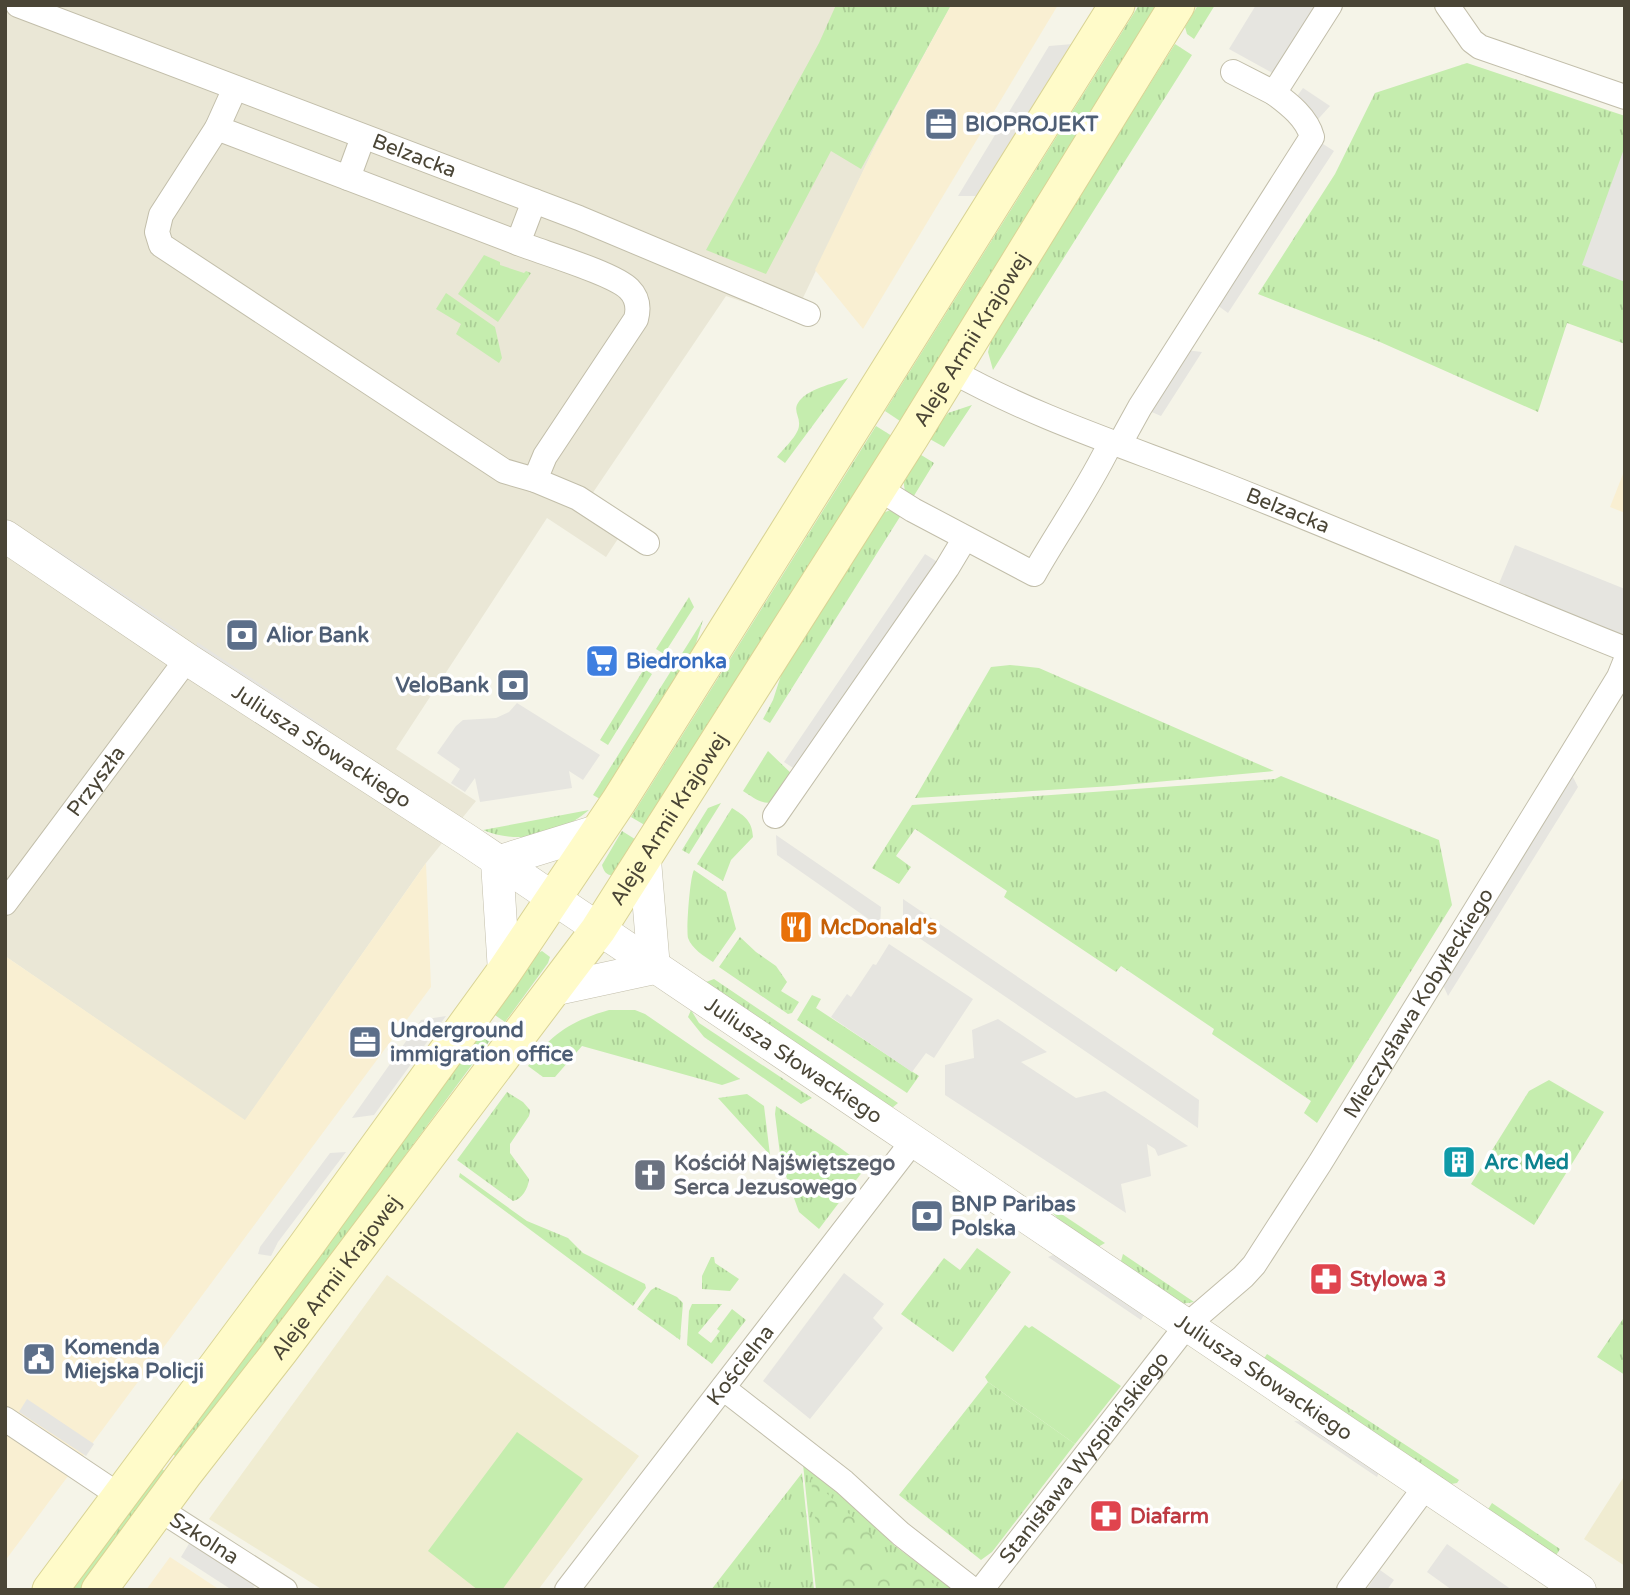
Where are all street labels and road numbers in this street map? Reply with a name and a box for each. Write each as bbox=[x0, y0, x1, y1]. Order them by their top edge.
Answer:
street label: Belzacka bbox=[369, 128, 460, 183]
street label: Aleje Armii Krajowej bbox=[908, 248, 1034, 431]
street label: Belzacka bbox=[1242, 482, 1334, 539]
street label: Juliusza Słowackiego bbox=[227, 679, 416, 813]
street label: Aleje Armii Krajowej bbox=[604, 728, 733, 910]
street label: Przyszła bbox=[61, 741, 130, 821]
street label: Mieczysława Kobyłeckiego bbox=[1338, 883, 1499, 1123]
street label: Juliusza Słowackiego bbox=[700, 991, 887, 1129]
street label: Aleje Armii Krajowej bbox=[266, 1190, 406, 1365]
street label: Juliusza Słowackiego bbox=[1170, 1308, 1357, 1446]
street label: Kościelna bbox=[701, 1320, 779, 1410]
street label: Stanisława Wyspiańskiego bbox=[994, 1346, 1174, 1568]
street label: Szkolna bbox=[165, 1507, 244, 1570]

